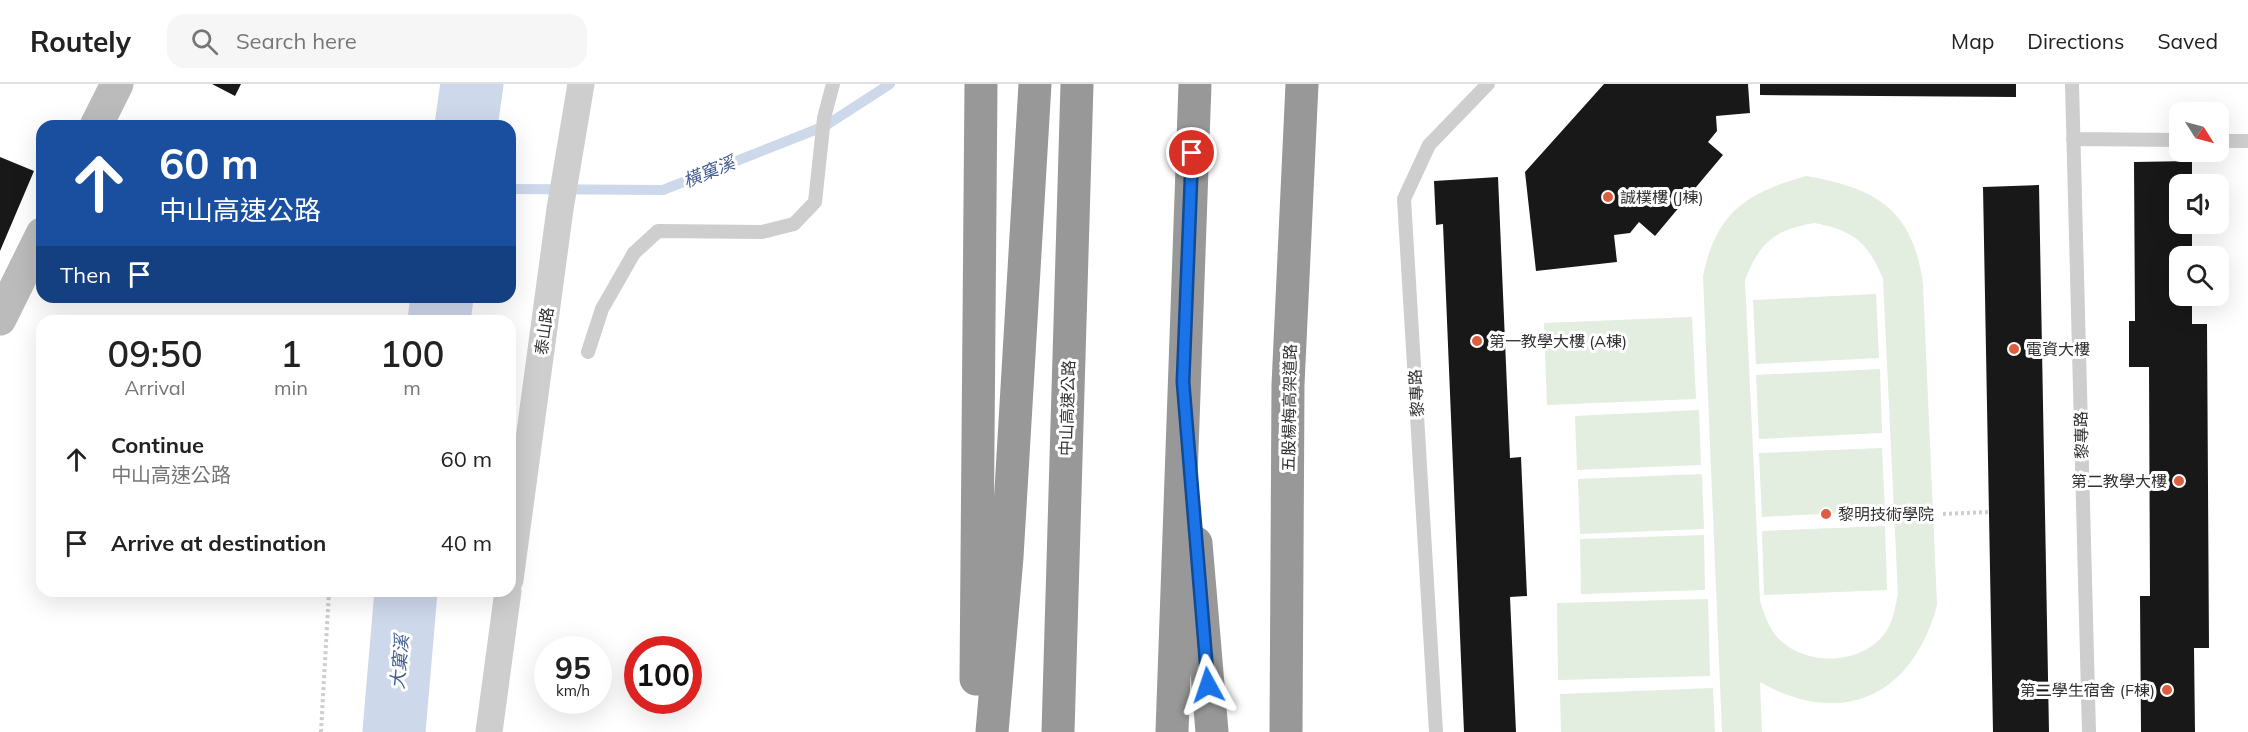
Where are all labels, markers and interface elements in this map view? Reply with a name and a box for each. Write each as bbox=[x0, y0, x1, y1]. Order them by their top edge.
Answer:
search box bbox=[167, 14, 587, 68]
text: Routely bbox=[30, 24, 131, 59]
icon: search bbox=[188, 25, 221, 58]
text: Search here bbox=[236, 27, 357, 55]
text: Map bbox=[1951, 28, 1994, 54]
text: Directions bbox=[2027, 28, 2124, 54]
text: Saved bbox=[2157, 28, 2218, 54]
north arrow bbox=[2169, 102, 2229, 162]
map controls bbox=[2169, 102, 2229, 306]
pin bbox=[1166, 127, 1217, 178]
icon: arrive bbox=[1175, 136, 1208, 169]
text: 60 m bbox=[159, 137, 259, 190]
icon: ahead bbox=[60, 144, 138, 222]
water label: 橫窠溪 bbox=[679, 150, 741, 192]
button: sound bbox=[2169, 174, 2229, 234]
place label: 誠樸樓 (J棟) bbox=[1620, 187, 1704, 207]
marker: 誠樸樓 (J棟) bbox=[1601, 190, 1615, 204]
text: 中山高速公路 bbox=[159, 193, 321, 227]
button: search bbox=[2169, 246, 2229, 306]
icon: arrive bbox=[123, 258, 156, 291]
text: Then bbox=[60, 261, 111, 289]
street label: 泰山路 bbox=[531, 306, 557, 356]
text: 09:50 bbox=[108, 331, 202, 376]
text: 1 bbox=[280, 331, 302, 376]
text: 100 bbox=[380, 331, 444, 376]
place label: 第一教學大樓 (A棟) bbox=[1489, 331, 1627, 351]
marker: 第一教學大樓 (A棟) bbox=[1470, 334, 1484, 348]
place label: 電資大樓 bbox=[2026, 339, 2090, 359]
marker: 電資大樓 bbox=[2007, 342, 2021, 356]
street label: 五股楊梅高架道路 bbox=[1278, 344, 1300, 472]
street label: 中山高速公路 bbox=[1055, 360, 1079, 456]
street label: 黎專路 bbox=[1405, 369, 1427, 417]
text: Arrival bbox=[124, 375, 186, 400]
text: min bbox=[274, 375, 308, 400]
text: m bbox=[403, 375, 421, 400]
street label: 黎專路 bbox=[2071, 411, 2091, 459]
text: Continue bbox=[111, 431, 204, 459]
icon: ahead bbox=[60, 443, 93, 476]
text: 60 m bbox=[441, 445, 492, 473]
text: 中山高速公路 bbox=[111, 462, 231, 487]
place label: 第二教學大樓 bbox=[2071, 471, 2167, 491]
marker: 第二教學大樓 bbox=[2172, 474, 2186, 488]
place label: 黎明技術學院 bbox=[1838, 504, 1934, 524]
marker: 黎明技術學院 bbox=[1819, 507, 1833, 521]
icon: arrive bbox=[60, 527, 93, 560]
text: Arrive at destination bbox=[111, 529, 326, 557]
text: 40 m bbox=[441, 529, 492, 557]
water label: 大窠溪 bbox=[386, 631, 414, 690]
speed limit sign: 100 bbox=[624, 636, 702, 714]
text: 95 bbox=[555, 649, 591, 687]
position arrow bbox=[1176, 653, 1240, 717]
place label: 第二學生宿舍 (F棟) bbox=[2020, 680, 2155, 700]
text: km/h bbox=[556, 681, 590, 700]
marker: 第二學生宿舍 (F棟) bbox=[2160, 683, 2174, 697]

